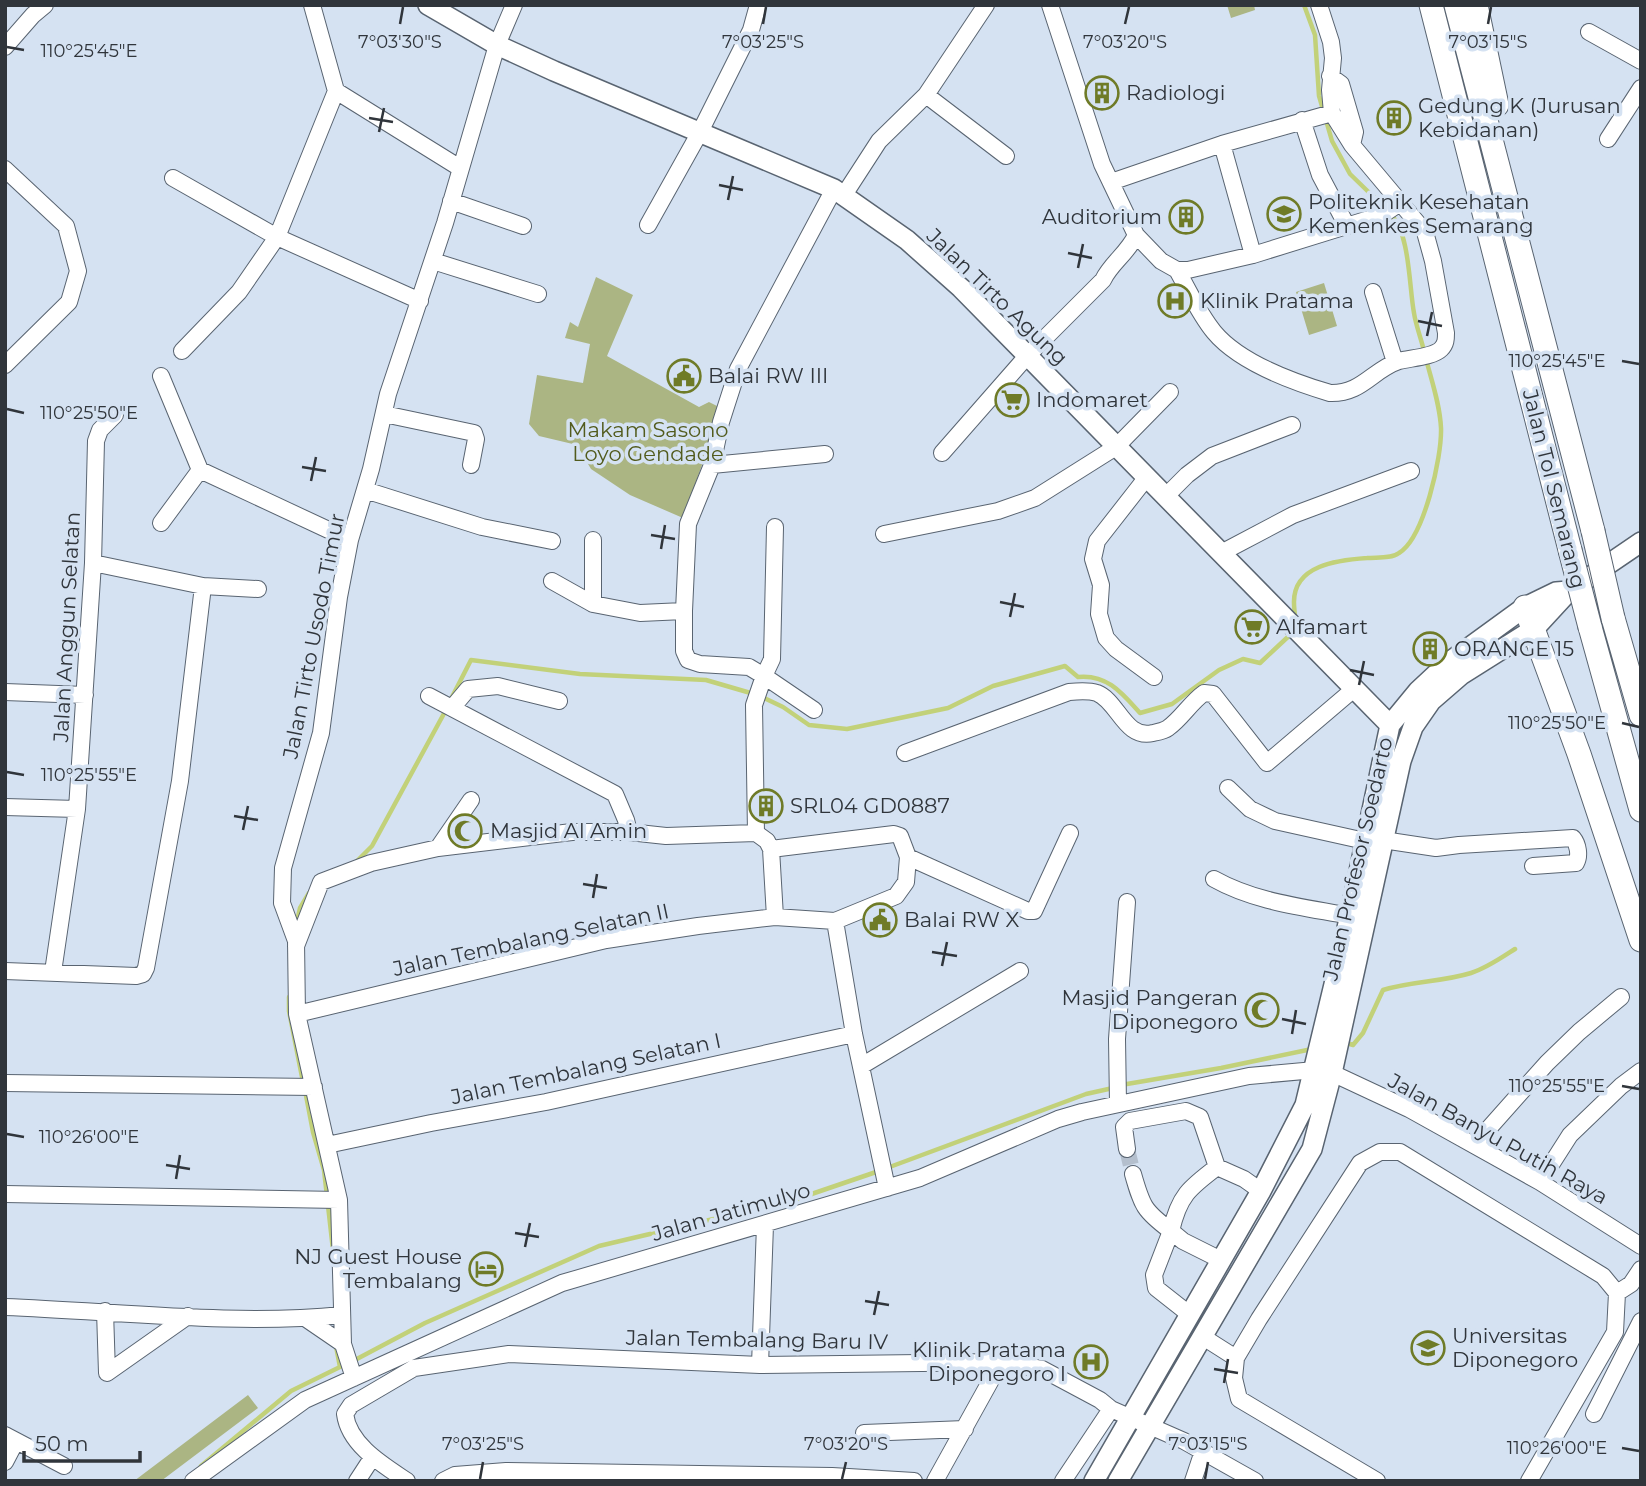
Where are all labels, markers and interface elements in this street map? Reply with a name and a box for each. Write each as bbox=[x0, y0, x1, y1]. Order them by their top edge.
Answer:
text: 7°03'30"S bbox=[358, 31, 442, 53]
text: 7°03'25"S bbox=[722, 31, 804, 53]
text: 7°03'20"S bbox=[1083, 31, 1167, 53]
text: 7°03'15"S bbox=[1449, 31, 1527, 53]
text: 110°25'45"E bbox=[40, 40, 138, 62]
building icon: Radiologi bbox=[1083, 74, 1121, 112]
place label: Radiologi bbox=[1126, 80, 1225, 105]
place label: Gedung K (Jurusan Kebidanan) bbox=[1418, 93, 1621, 142]
building icon: Gedung K (Jurusan Kebidanan) bbox=[1375, 99, 1413, 137]
place label: Politeknik Kesehatan Kemenkes Semarang bbox=[1308, 189, 1534, 238]
school or university icon: Politeknik Kesehatan Kemenkes Semarang bbox=[1265, 195, 1303, 233]
building icon: Auditorium bbox=[1167, 198, 1205, 236]
place label: Auditorium bbox=[1042, 204, 1162, 229]
street label: Jalan Tirto Agung bbox=[921, 222, 1073, 370]
hospital icon: Klinik Pratama bbox=[1156, 282, 1194, 320]
place label: Klinik Pratama bbox=[1200, 288, 1354, 313]
text: 110°25'45"E bbox=[1508, 350, 1606, 372]
public building icon: Balai RW III bbox=[665, 357, 703, 395]
place label: Balai RW III bbox=[708, 363, 828, 388]
supermarket icon: Indomaret bbox=[993, 381, 1031, 419]
street label: Jalan Tol Semarang bbox=[1517, 386, 1591, 591]
place label: Indomaret bbox=[1036, 387, 1148, 412]
text: 110°25'50"E bbox=[40, 402, 138, 424]
park label: Makam Sasono Loyo Gendade bbox=[567, 417, 729, 466]
street label: Jalan Anggun Selatan bbox=[48, 511, 85, 744]
street label: Jalan Tirto Usodo Timur bbox=[277, 511, 350, 762]
supermarket icon: Alfamart bbox=[1233, 608, 1271, 646]
place label: Alfamart bbox=[1276, 614, 1368, 639]
building icon: ORANGE 15 bbox=[1411, 630, 1449, 668]
place label: ORANGE 15 bbox=[1454, 636, 1574, 661]
text: 110°25'50"E bbox=[1508, 712, 1606, 734]
street label: Jalan Profesor Soedarto bbox=[1317, 735, 1398, 984]
text: 110°25'55"E bbox=[41, 764, 137, 786]
building icon: SRL04 GD0887 bbox=[747, 787, 785, 825]
place label: SRL04 GD0887 bbox=[790, 793, 950, 818]
mosque icon: Masjid Al Amin bbox=[446, 812, 484, 850]
place label: Masjid Al Amin bbox=[490, 818, 647, 843]
street label: Jalan Tembalang Selatan II bbox=[390, 898, 671, 981]
public building icon: Balai RW X bbox=[861, 901, 899, 939]
place label: Balai RW X bbox=[904, 907, 1019, 932]
place label: Masjid Pangeran Diponegoro bbox=[1062, 985, 1238, 1034]
mosque icon: Masjid Pangeran Diponegoro bbox=[1243, 991, 1281, 1029]
street label: Jalan Tembalang Selatan I bbox=[448, 1028, 723, 1110]
street label: Jalan Banyu Putih Raya bbox=[1383, 1067, 1612, 1209]
text: 110°25'55"E bbox=[1509, 1075, 1605, 1097]
text: 110°26'00"E bbox=[39, 1126, 139, 1148]
street label: Jalan Jatimulyo bbox=[648, 1177, 813, 1246]
place label: NJ Guest House Tembalang bbox=[294, 1244, 462, 1293]
hotel icon: NJ Guest House Tembalang bbox=[467, 1250, 505, 1288]
place label: Universitas Diponegoro bbox=[1452, 1323, 1578, 1372]
street label: Jalan Tembalang Baru IV bbox=[625, 1325, 889, 1354]
school or university icon: Universitas Diponegoro bbox=[1409, 1329, 1447, 1367]
place label: Klinik Pratama Diponegoro I bbox=[912, 1337, 1066, 1386]
hospital icon: Klinik Pratama Diponegoro I bbox=[1072, 1343, 1110, 1381]
scale bar bbox=[24, 1420, 140, 1464]
text: 50 m bbox=[35, 1431, 89, 1456]
text: 7°03'25"S bbox=[442, 1433, 524, 1455]
text: 7°03'20"S bbox=[804, 1433, 888, 1455]
text: 7°03'15"S bbox=[1169, 1433, 1247, 1455]
text: 110°26'00"E bbox=[1507, 1437, 1607, 1459]

